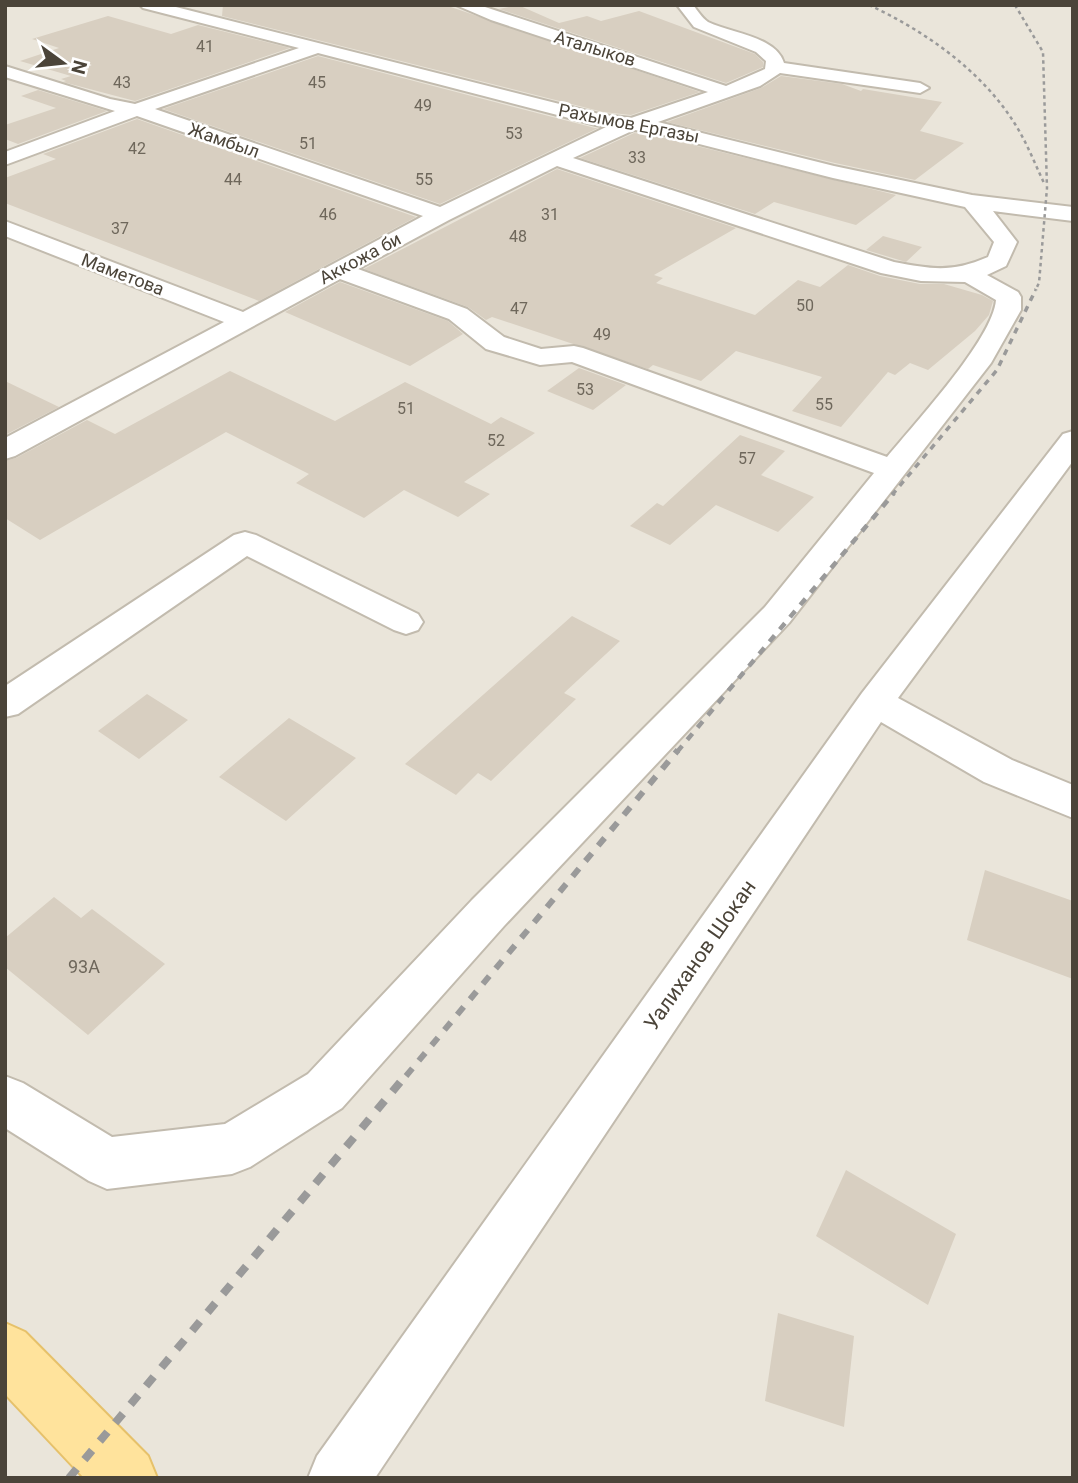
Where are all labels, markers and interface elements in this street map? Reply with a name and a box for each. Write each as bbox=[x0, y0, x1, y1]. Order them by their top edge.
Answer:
street label: Аталыков bbox=[552, 26, 638, 70]
north arrow bbox=[28, 28, 98, 98]
house number: 41 bbox=[196, 37, 214, 56]
text: N bbox=[66, 58, 92, 77]
house number: 43 bbox=[113, 73, 131, 92]
house number: 45 bbox=[308, 73, 326, 92]
house number: 49 bbox=[414, 96, 432, 115]
street label: Рахымов Ергазы bbox=[557, 99, 701, 147]
street label: Жамбыл bbox=[186, 118, 262, 162]
house number: 53 bbox=[505, 124, 523, 143]
house number: 51 bbox=[299, 134, 317, 153]
house number: 42 bbox=[128, 139, 146, 158]
house number: 33 bbox=[628, 148, 646, 167]
house number: 44 bbox=[224, 170, 242, 189]
house number: 55 bbox=[415, 170, 433, 189]
house number: 46 bbox=[319, 205, 337, 224]
house number: 31 bbox=[541, 205, 559, 224]
house number: 37 bbox=[111, 219, 129, 238]
house number: 48 bbox=[509, 227, 527, 246]
street label: Аккожа би bbox=[316, 228, 404, 288]
street label: Маметова bbox=[79, 249, 167, 299]
house number: 50 bbox=[796, 296, 814, 315]
house number: 47 bbox=[510, 299, 528, 318]
house number: 49 bbox=[593, 325, 611, 344]
house number: 53 bbox=[576, 380, 594, 399]
house number: 55 bbox=[815, 395, 833, 414]
house number: 51 bbox=[397, 399, 415, 418]
house number: 52 bbox=[487, 431, 505, 450]
house number: 57 bbox=[738, 449, 756, 468]
street label: Уалиханов Шокан bbox=[639, 875, 761, 1035]
house number: 93А bbox=[68, 956, 100, 977]

